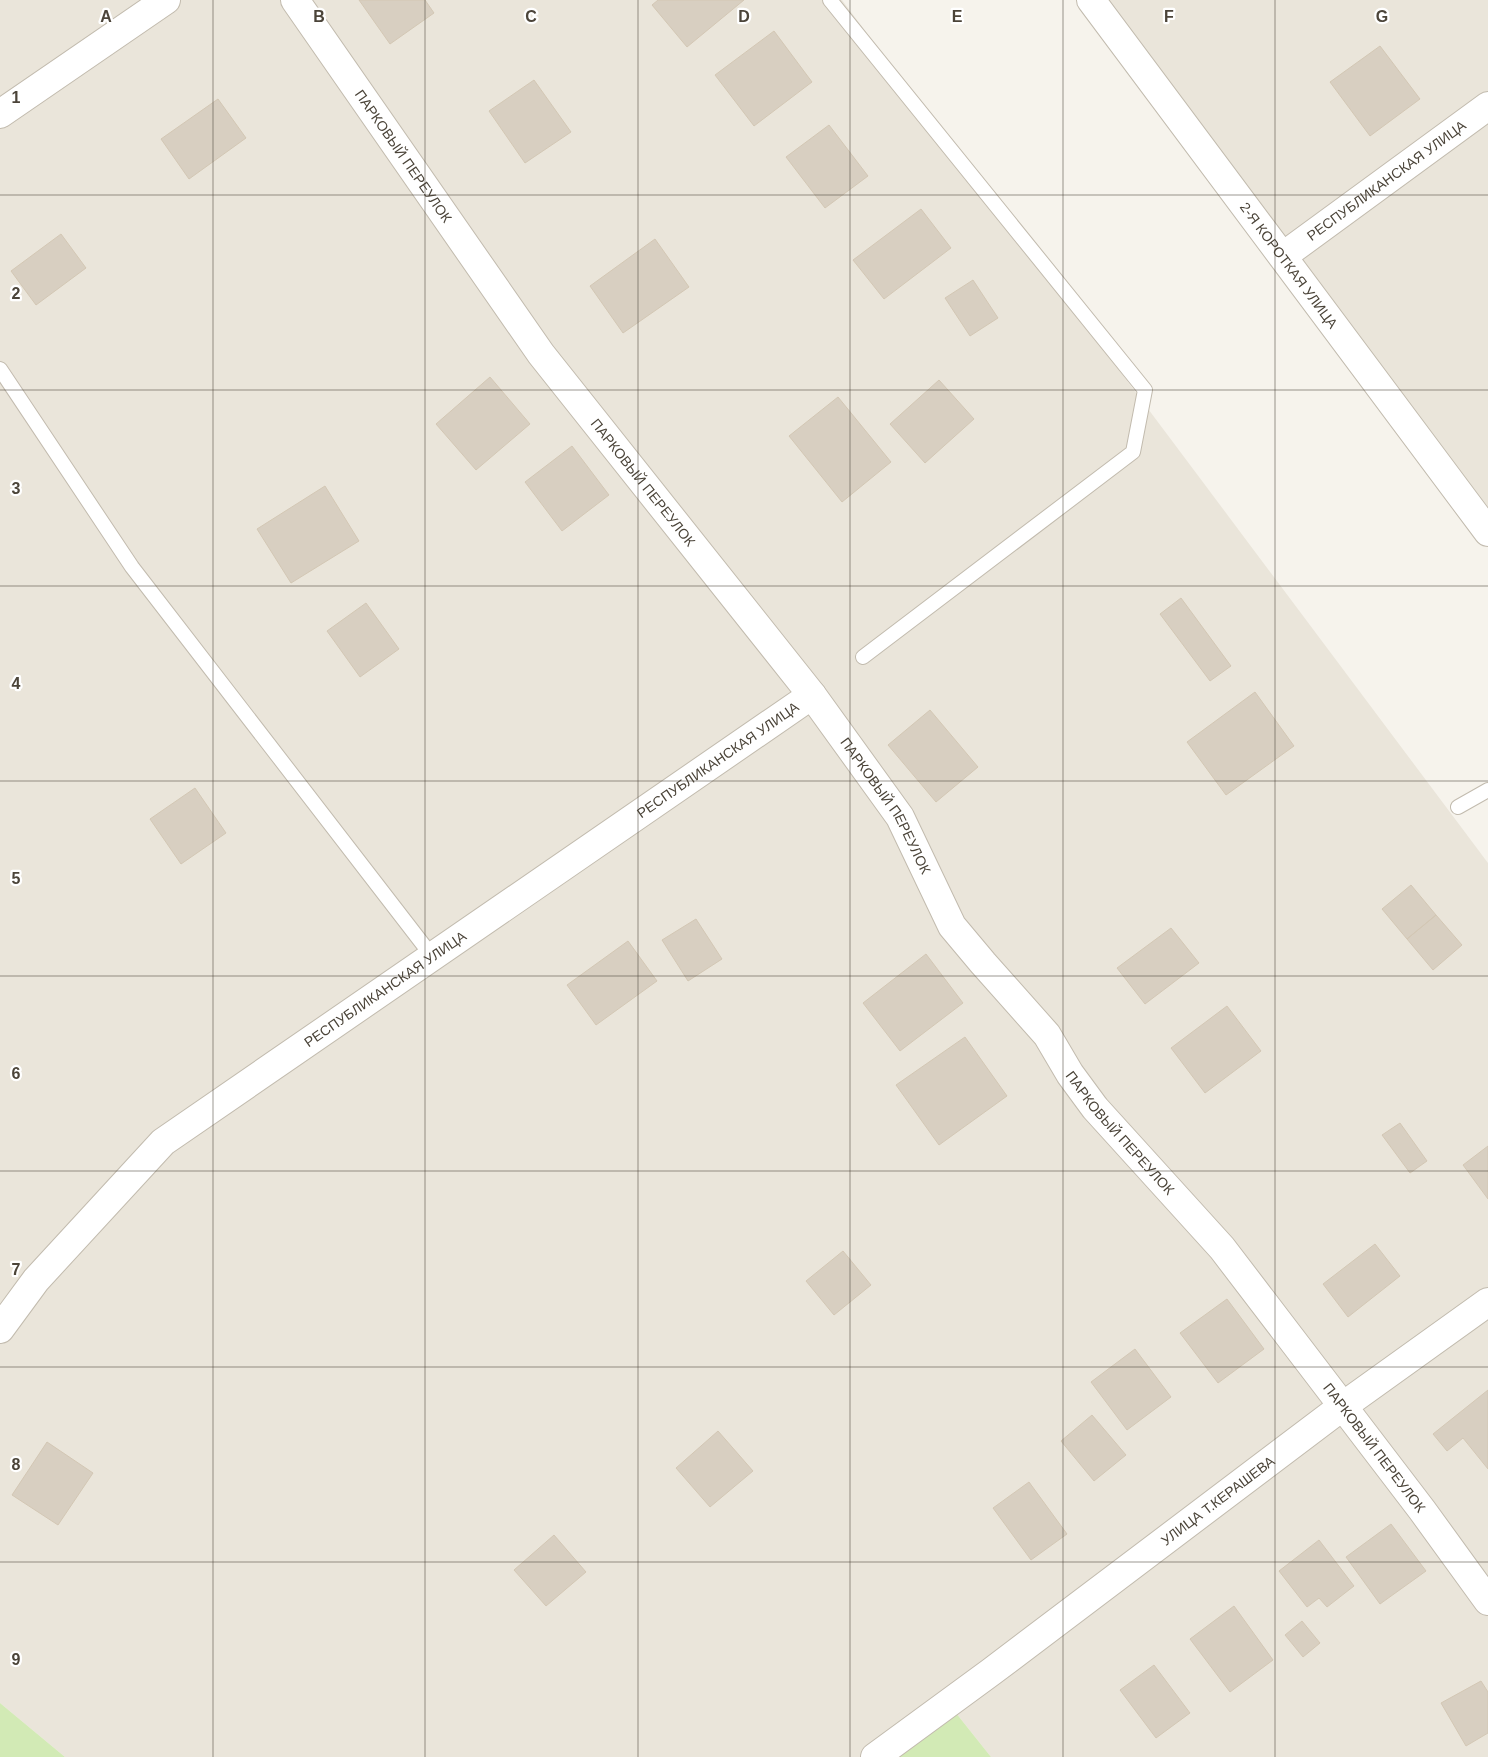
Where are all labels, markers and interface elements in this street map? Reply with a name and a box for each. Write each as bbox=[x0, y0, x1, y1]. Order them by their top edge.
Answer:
text: A bbox=[100, 8, 112, 25]
text: B bbox=[313, 8, 325, 25]
text: C bbox=[525, 8, 537, 25]
text: D bbox=[738, 8, 750, 25]
text: E bbox=[952, 8, 963, 25]
text: F bbox=[1164, 8, 1174, 25]
text: G bbox=[1376, 8, 1388, 25]
street label: ПАРКОВЫЙ ПЕРЕУЛОК bbox=[352, 87, 456, 226]
text: 1 bbox=[12, 89, 21, 106]
street label: РЕСПУБЛИКАНСКАЯ УЛИЦА bbox=[1304, 117, 1469, 244]
street label: 2-Я КОРОТКАЯ УЛИЦА bbox=[1237, 199, 1341, 332]
text: 2 bbox=[12, 285, 21, 302]
street label: ПАРКОВЫЙ ПЕРЕУЛОК bbox=[588, 415, 699, 550]
text: 3 bbox=[12, 480, 21, 497]
text: 4 bbox=[12, 675, 21, 692]
street label: РЕСПУБЛИКАНСКАЯ УЛИЦА bbox=[634, 698, 802, 821]
street label: ПАРКОВЫЙ ПЕРЕУЛОК bbox=[837, 734, 934, 877]
text: 5 bbox=[12, 870, 21, 887]
street label: РЕСПУБЛИКАНСКАЯ УЛИЦА bbox=[301, 927, 470, 1050]
text: 6 bbox=[12, 1065, 21, 1082]
street label: ПАРКОВЫЙ ПЕРЕУЛОК bbox=[1062, 1068, 1178, 1199]
text: 7 bbox=[12, 1261, 21, 1278]
street label: ПАРКОВЫЙ ПЕРЕУЛОК bbox=[1320, 1380, 1429, 1516]
street label: УЛИЦА Т.КЕРАШЕВА bbox=[1158, 1452, 1278, 1549]
text: 8 bbox=[12, 1456, 21, 1473]
text: 9 bbox=[12, 1651, 21, 1668]

